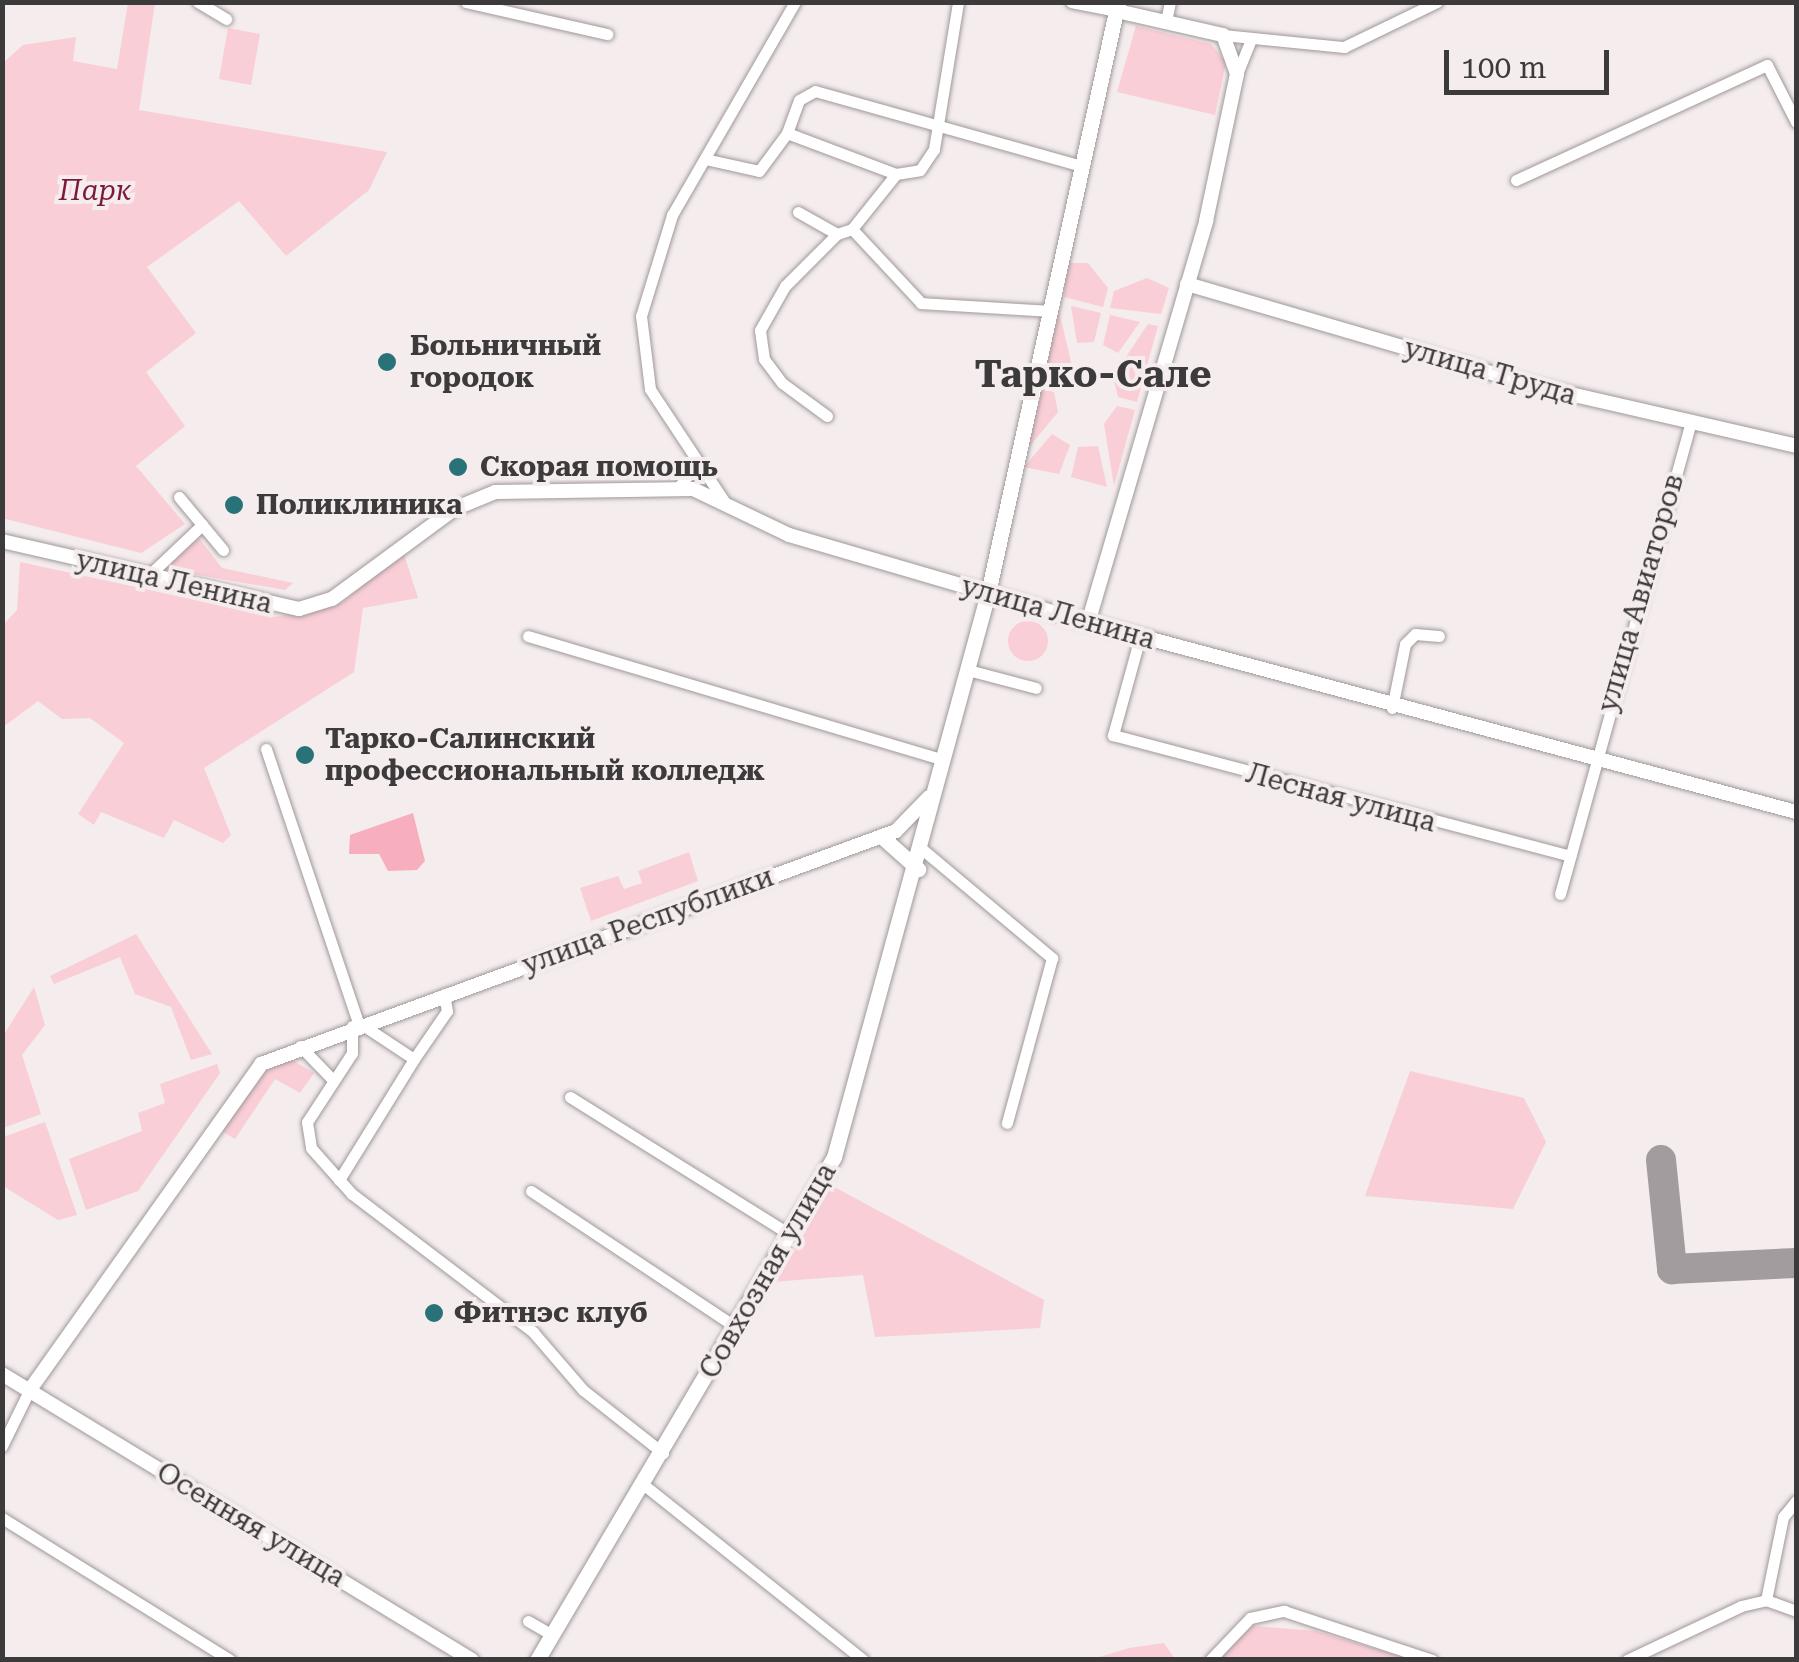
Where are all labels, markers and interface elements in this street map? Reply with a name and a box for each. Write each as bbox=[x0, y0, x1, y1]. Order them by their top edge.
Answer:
scale bar bbox=[1449, 30, 1614, 92]
text: 100 m bbox=[1461, 50, 1546, 85]
park label: Парк bbox=[59, 174, 131, 208]
place label: Больничный городок bbox=[410, 329, 601, 395]
street label: улица Труда bbox=[1400, 331, 1580, 413]
marker: Больничный городок bbox=[374, 349, 400, 375]
district label: Тарко-Сале bbox=[975, 352, 1211, 398]
place label: Скорая помощь bbox=[480, 450, 718, 484]
marker: Скорая помощь bbox=[445, 454, 471, 480]
street label: улица Авиаторов bbox=[1591, 470, 1691, 716]
place label: Поликлиника bbox=[256, 488, 462, 522]
marker: Поликлиника bbox=[221, 492, 247, 518]
street label: улица Ленина bbox=[73, 543, 275, 621]
street label: улица Ленина bbox=[957, 569, 1159, 657]
place label: Тарко-Салинский профессиональный колледж bbox=[325, 722, 765, 788]
marker: Тарко-Салинский профессиональный колледж bbox=[294, 744, 316, 766]
street label: Лесная улица bbox=[1243, 757, 1439, 839]
street label: улица Республики bbox=[518, 860, 778, 982]
street label: Совхозная улица bbox=[693, 1157, 843, 1385]
place label: Фитнэс клуб bbox=[454, 1296, 648, 1330]
marker: Фитнэс клуб bbox=[423, 1302, 445, 1324]
street label: Осенняя улица bbox=[151, 1455, 351, 1595]

